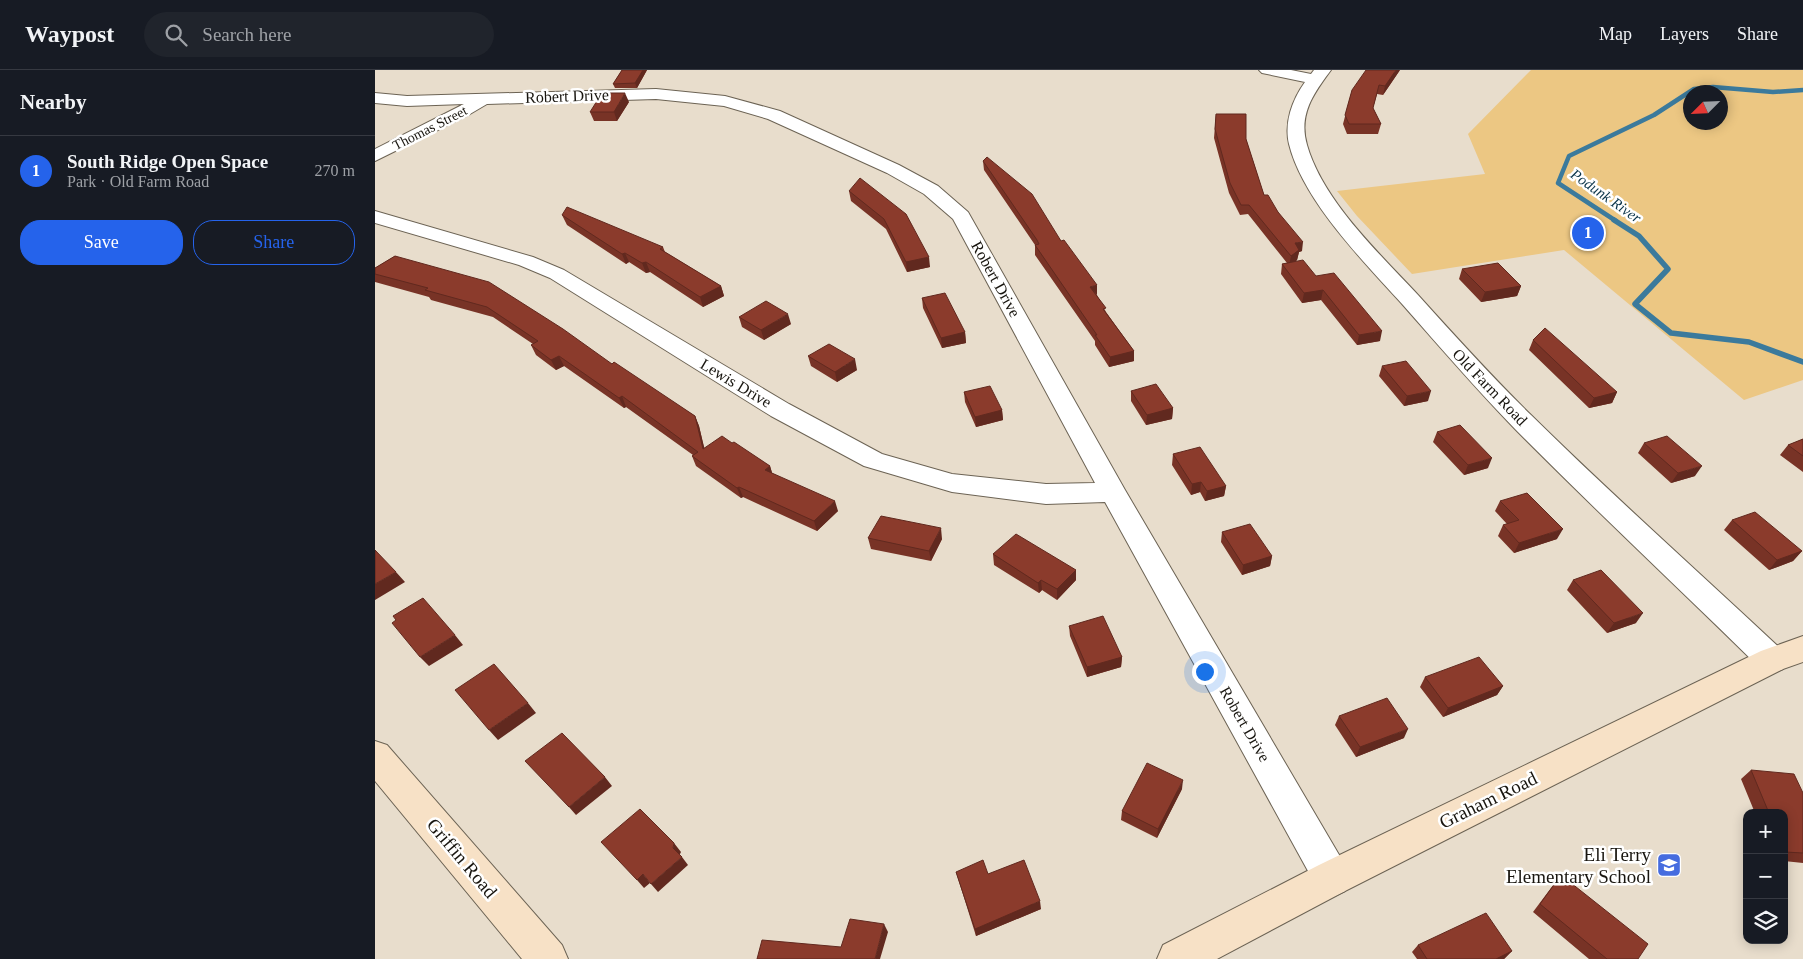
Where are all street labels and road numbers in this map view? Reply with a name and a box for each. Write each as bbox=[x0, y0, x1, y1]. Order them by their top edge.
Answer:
street label: Robert Drive bbox=[525, 86, 609, 106]
street label: Thomas Street bbox=[390, 103, 470, 153]
street label: Robert Drive bbox=[968, 238, 1024, 320]
street label: Old Farm Road bbox=[1449, 345, 1531, 429]
street label: Lewis Drive bbox=[698, 355, 774, 411]
street label: Robert Drive bbox=[1217, 683, 1273, 765]
street label: Graham Road bbox=[1436, 767, 1541, 833]
street label: Griffin Road bbox=[423, 814, 502, 902]

